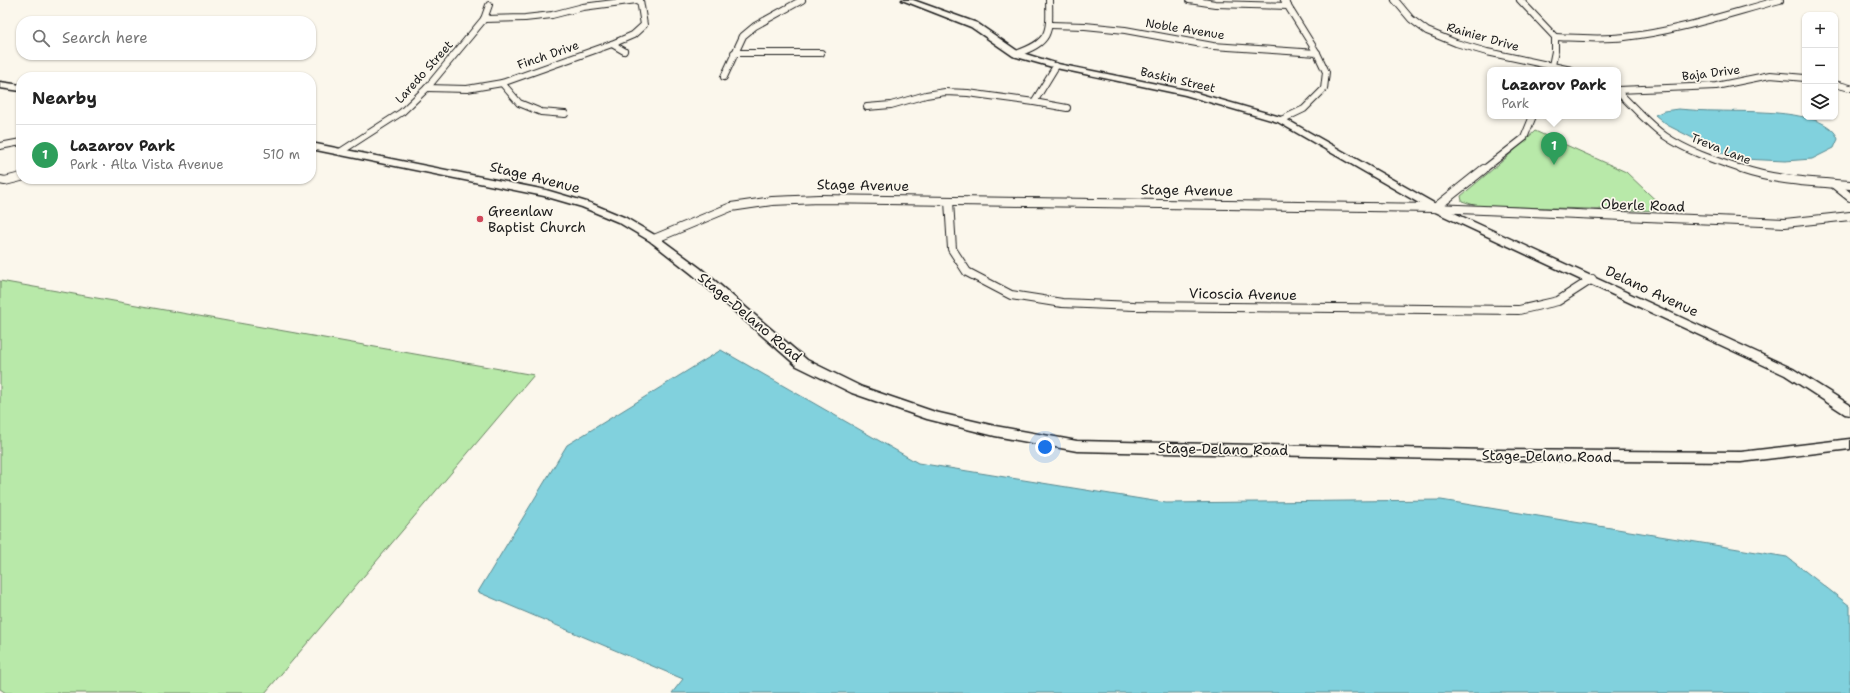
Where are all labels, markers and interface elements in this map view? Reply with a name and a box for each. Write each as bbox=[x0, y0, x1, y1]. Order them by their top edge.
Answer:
map controls bbox=[1802, 12, 1838, 120]
button: + bbox=[1802, 12, 1838, 48]
street label: Noble Avenue bbox=[1144, 15, 1226, 43]
search box bbox=[16, 16, 316, 60]
street label: Rainier Drive bbox=[1445, 19, 1521, 55]
icon: search bbox=[30, 27, 52, 49]
text: Search here bbox=[62, 28, 148, 48]
street label: Laredo Street bbox=[391, 37, 457, 107]
street label: Finch Drive bbox=[515, 37, 581, 73]
button: − bbox=[1802, 48, 1838, 84]
street label: Baja Drive bbox=[1681, 61, 1741, 85]
street label: Baskin Street bbox=[1139, 64, 1217, 96]
popup bbox=[1487, 67, 1621, 119]
text: Lazarov Park bbox=[1501, 75, 1607, 95]
button: layers bbox=[1802, 84, 1838, 120]
text: Nearby bbox=[32, 87, 97, 109]
text: Park bbox=[1501, 95, 1529, 112]
street label: Treva Lane bbox=[1688, 130, 1754, 168]
pin: 1 bbox=[1541, 132, 1567, 165]
text: Lazarov Park bbox=[70, 136, 175, 156]
text: 1 bbox=[42, 146, 48, 163]
text: 510 m bbox=[263, 146, 300, 163]
text: Park · Alta Vista Avenue bbox=[70, 156, 224, 173]
street label: Stage Avenue bbox=[488, 157, 582, 197]
street label: Stage Avenue bbox=[817, 175, 910, 195]
street label: Stage Avenue bbox=[1141, 180, 1234, 200]
street label: Oberle Road bbox=[1601, 195, 1686, 215]
place label: Greenlaw Baptist Church bbox=[488, 202, 586, 236]
marker: Greenlaw Baptist Church bbox=[475, 214, 485, 224]
street label: Delano Avenue bbox=[1602, 262, 1702, 320]
street label: Stage-Delano Road bbox=[694, 268, 806, 366]
street label: Vicoscia Avenue bbox=[1189, 284, 1297, 304]
your location bbox=[1035, 437, 1055, 457]
street label: Stage-Delano Road bbox=[1158, 439, 1288, 459]
street label: Stage-Delano Road bbox=[1482, 446, 1612, 466]

